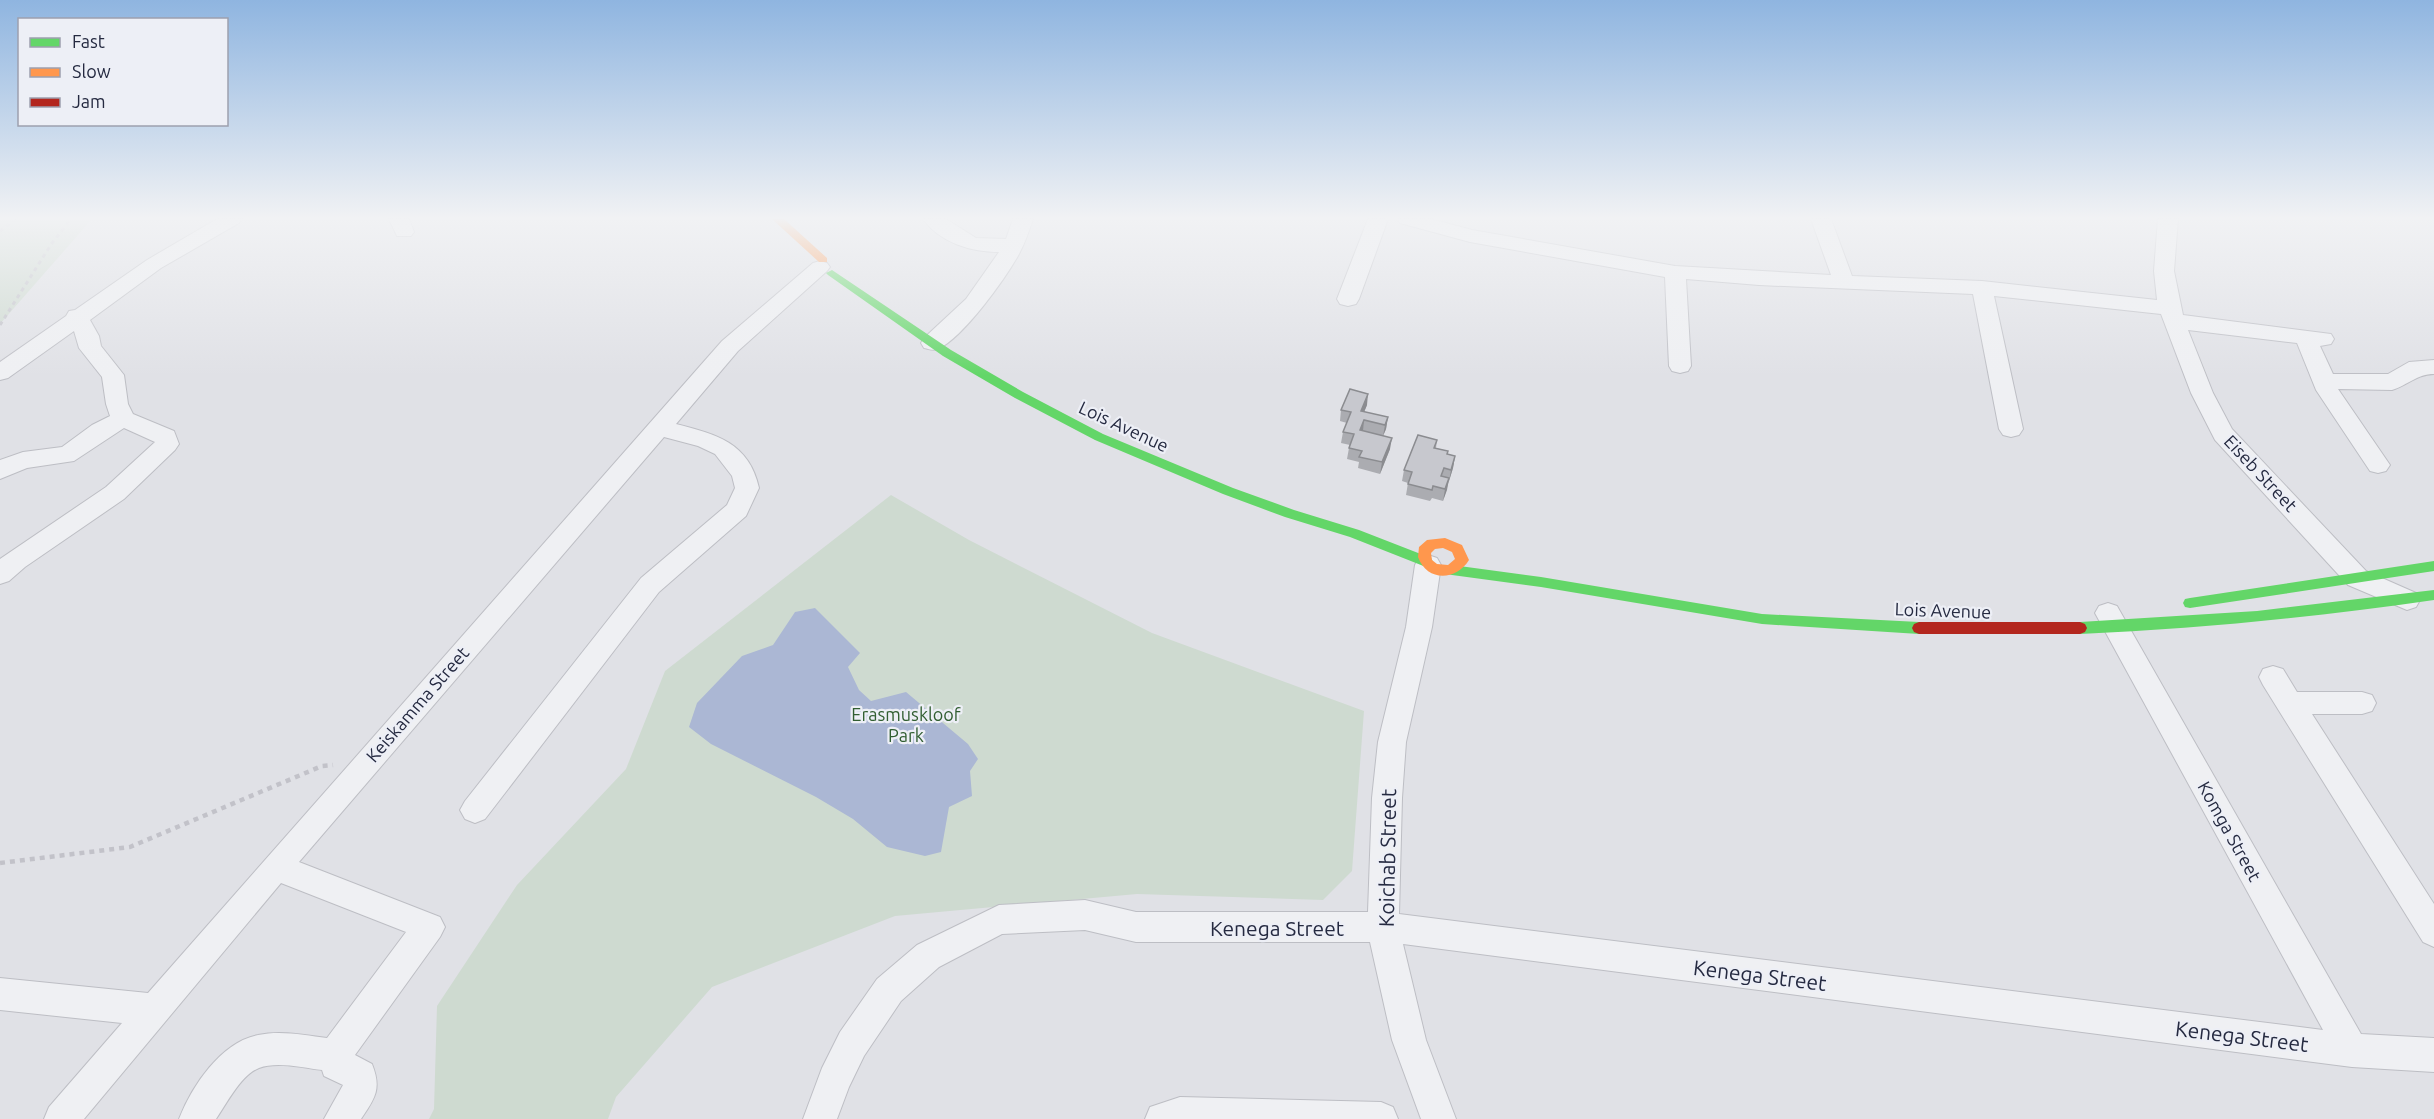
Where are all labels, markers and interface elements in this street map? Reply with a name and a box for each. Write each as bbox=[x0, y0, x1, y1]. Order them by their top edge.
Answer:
legend bbox=[18, 18, 228, 126]
text: Fast bbox=[72, 31, 105, 51]
text: Slow bbox=[72, 61, 111, 81]
text: Jam bbox=[72, 91, 106, 111]
street label: Lois Avenue bbox=[1076, 397, 1172, 455]
street label: Eiseb Street bbox=[2221, 431, 2301, 515]
street label: Lois Avenue bbox=[1894, 598, 1992, 622]
street label: Keiskamma Street bbox=[362, 642, 472, 766]
park label: Erasmuskloof Park bbox=[851, 704, 961, 745]
street label: Komga Street bbox=[2194, 778, 2266, 884]
street label: Koichab Street bbox=[1374, 789, 1400, 927]
street label: Kenega Street bbox=[1210, 916, 1344, 940]
street label: Kenega Street bbox=[1692, 955, 1828, 995]
street label: Kenega Street bbox=[2174, 1016, 2310, 1056]

